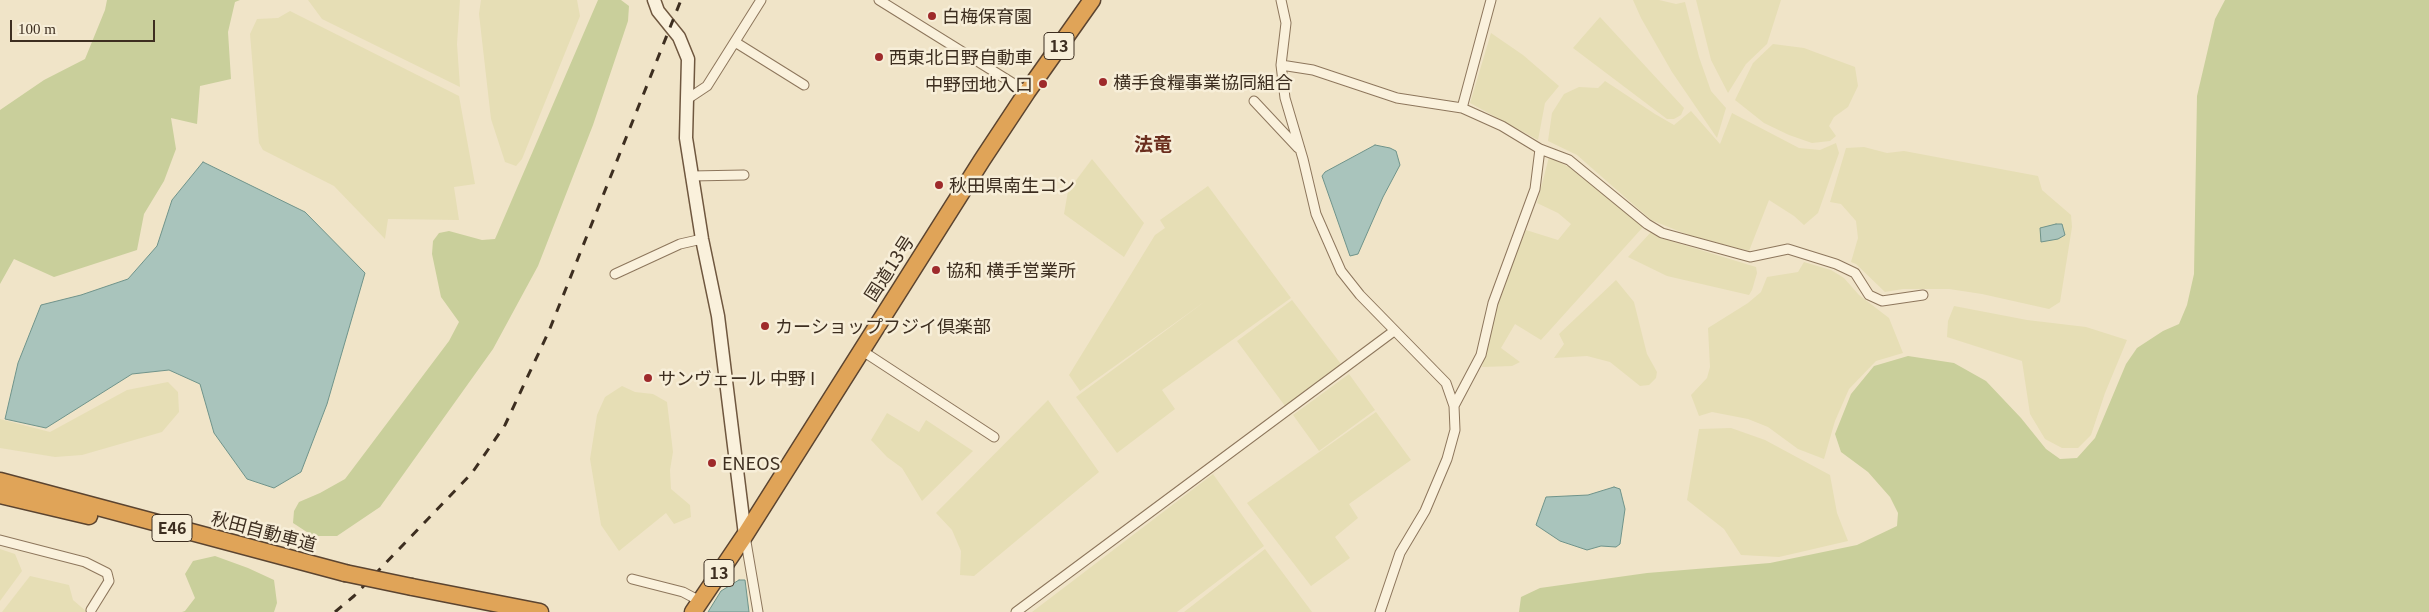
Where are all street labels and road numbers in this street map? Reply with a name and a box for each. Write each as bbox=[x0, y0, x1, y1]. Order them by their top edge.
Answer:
road number: 13 bbox=[1044, 32, 1074, 59]
street label: 国道13号 bbox=[860, 231, 918, 305]
street label: 秋田自動車道 bbox=[209, 507, 319, 555]
road number: E46 bbox=[152, 514, 192, 542]
road number: 13 bbox=[704, 560, 734, 586]

